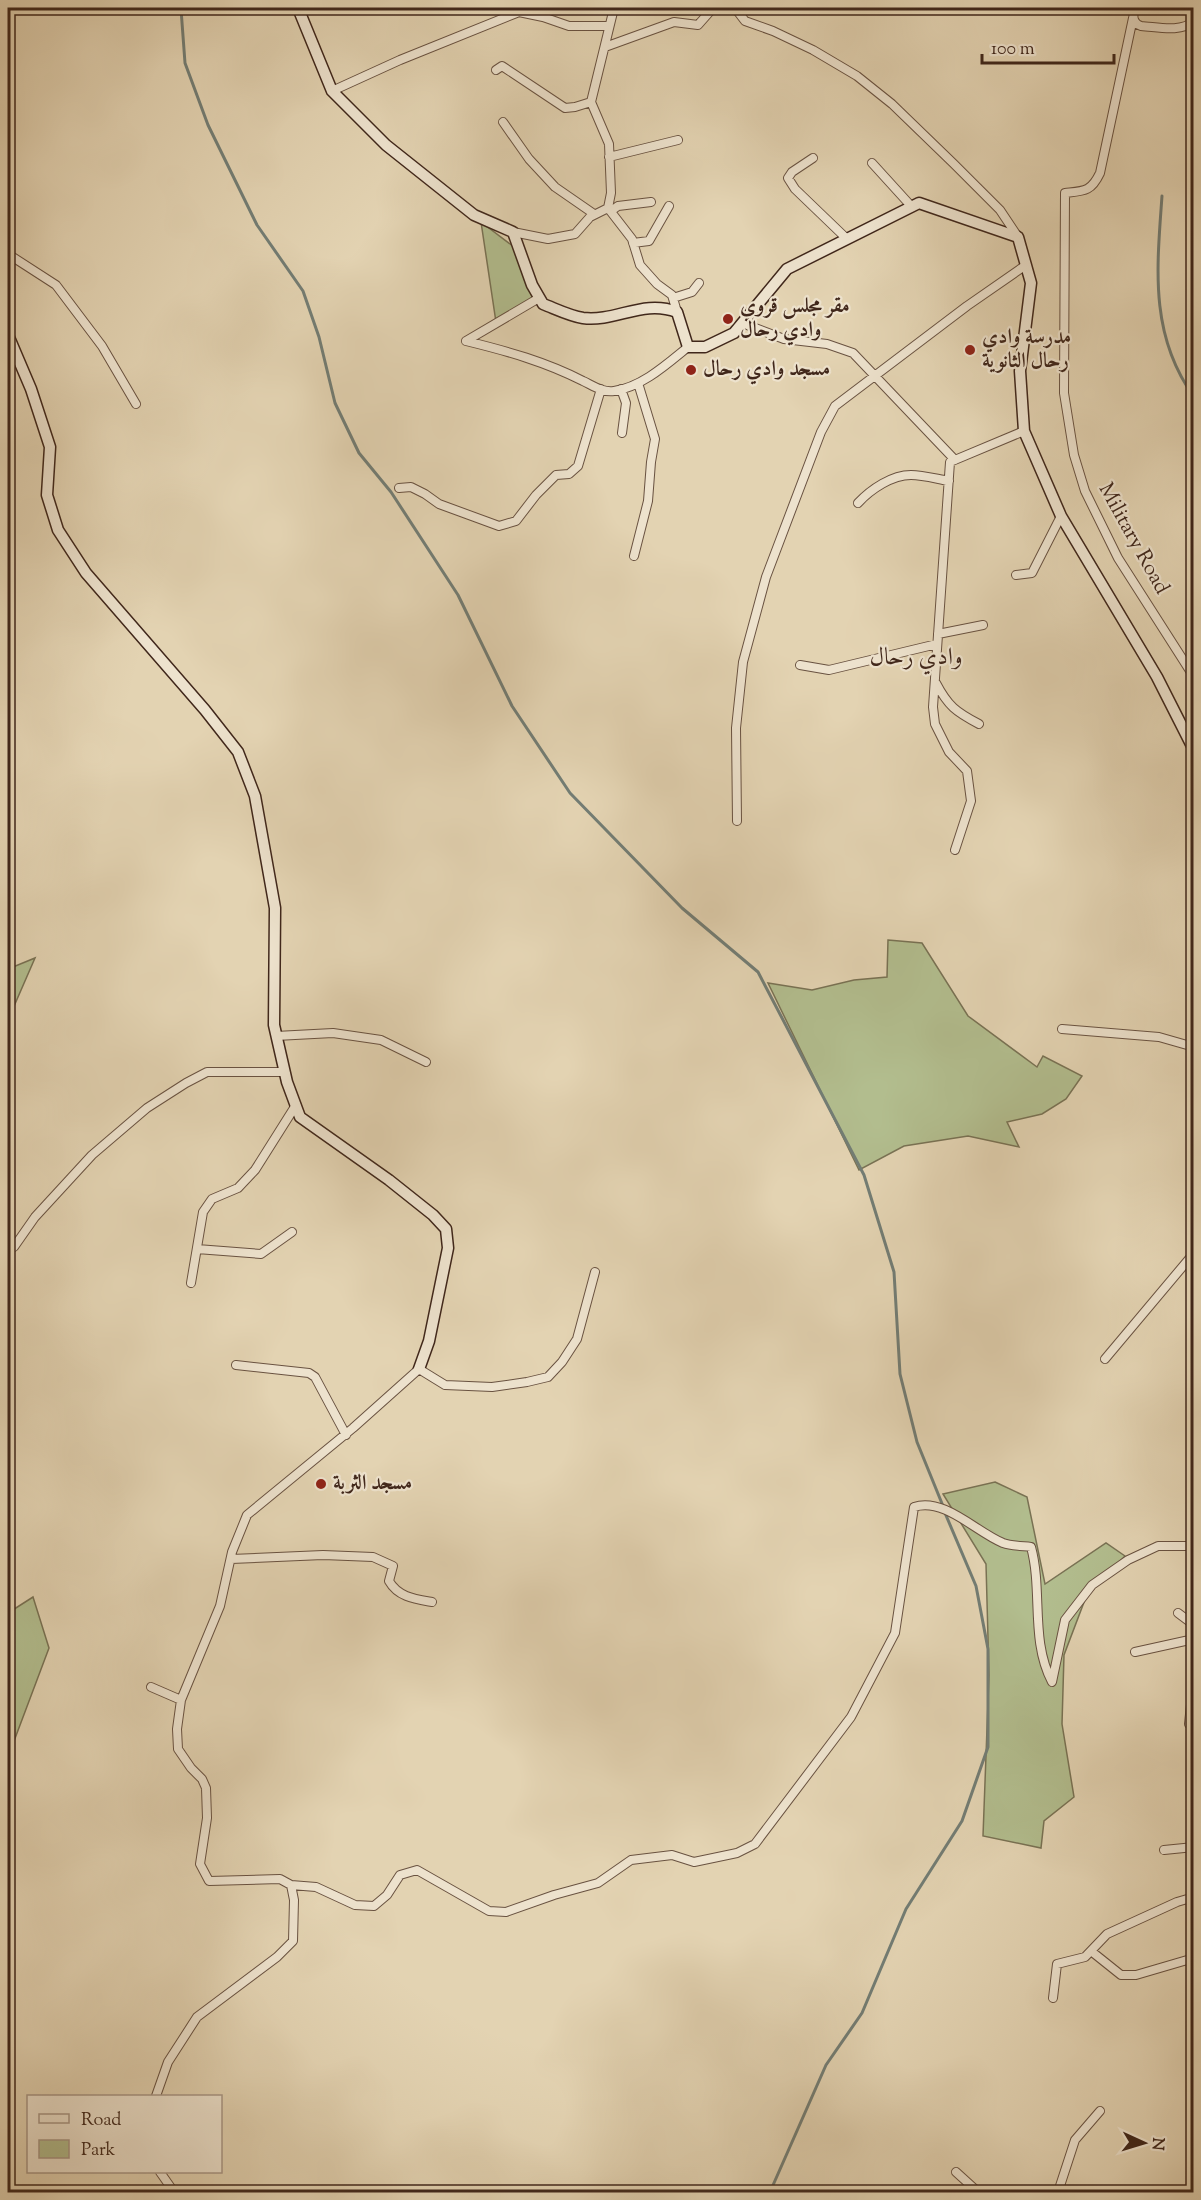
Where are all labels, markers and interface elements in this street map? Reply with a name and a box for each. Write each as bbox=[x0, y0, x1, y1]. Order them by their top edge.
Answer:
scale bar bbox=[982, 27, 1114, 65]
text: 100 m bbox=[991, 37, 1035, 63]
place label: مقر مجلس قروي وادي رحال bbox=[740, 292, 850, 346]
marker: مقر مجلس قروي وادي رحال bbox=[721, 312, 735, 326]
place label: مدرسة وادي رحال الثانوية bbox=[982, 323, 1071, 377]
marker: مدرسة وادي رحال الثانوية bbox=[963, 343, 977, 357]
place label: مسجد وادي رحال bbox=[703, 355, 830, 385]
marker: مسجد وادي رحال bbox=[684, 363, 698, 377]
street label: Military Road bbox=[1090, 478, 1176, 600]
district label: وادي رحال bbox=[869, 641, 963, 675]
place label: مسجد الثربة bbox=[333, 1469, 412, 1499]
marker: مسجد الثربة bbox=[314, 1477, 328, 1491]
legend bbox=[27, 2095, 222, 2173]
text: Road bbox=[81, 2108, 121, 2134]
north arrow bbox=[1114, 2113, 1174, 2173]
text: N bbox=[1145, 2137, 1168, 2151]
text: Park bbox=[81, 2138, 116, 2164]

